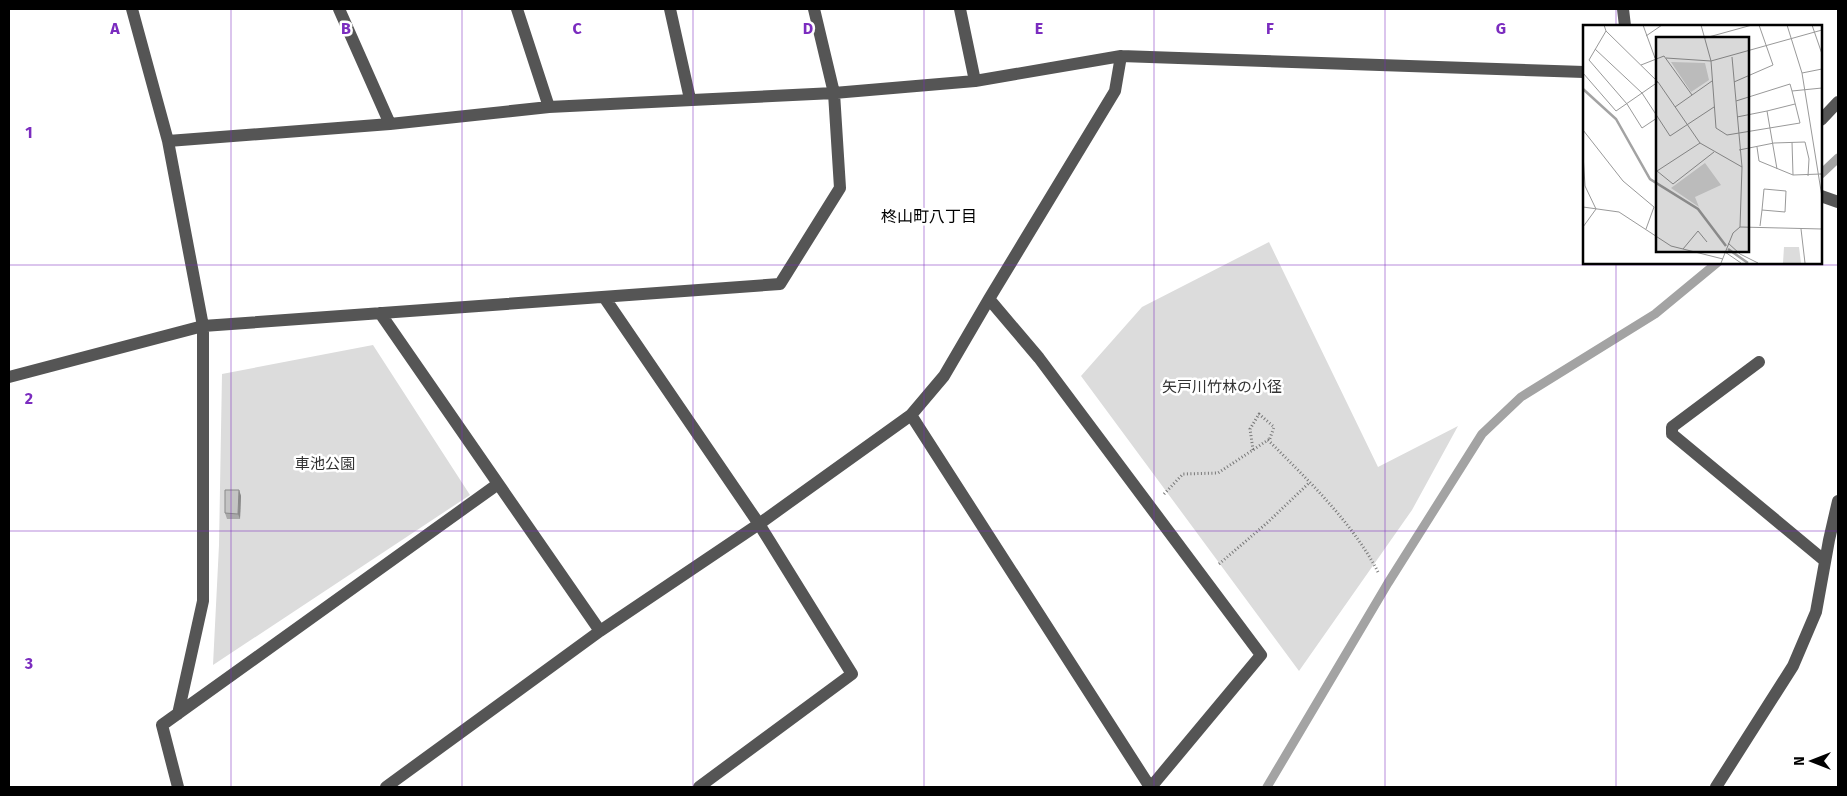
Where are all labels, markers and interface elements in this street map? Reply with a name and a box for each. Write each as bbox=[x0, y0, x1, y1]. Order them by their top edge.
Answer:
text: A bbox=[109, 19, 120, 38]
text: B bbox=[341, 19, 351, 38]
text: C bbox=[572, 19, 582, 38]
text: D bbox=[803, 19, 813, 38]
text: E bbox=[1035, 19, 1043, 38]
text: F bbox=[1266, 19, 1274, 38]
text: G bbox=[1496, 19, 1506, 38]
inset map bbox=[1583, 25, 1822, 264]
text: 1 bbox=[25, 123, 33, 142]
district label: 柊山町八丁目 bbox=[881, 207, 977, 226]
park label: 矢戸川竹林の小径 bbox=[1162, 378, 1282, 396]
text: 2 bbox=[25, 389, 33, 408]
park label: 車池公園 bbox=[295, 455, 355, 473]
text: 3 bbox=[24, 654, 33, 673]
north arrow bbox=[1787, 736, 1837, 786]
text: N bbox=[1791, 756, 1808, 766]

